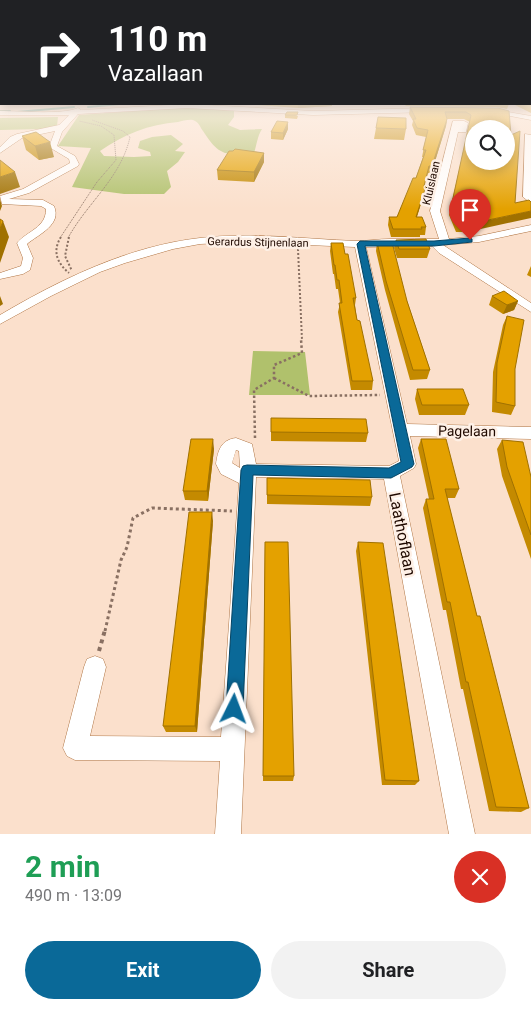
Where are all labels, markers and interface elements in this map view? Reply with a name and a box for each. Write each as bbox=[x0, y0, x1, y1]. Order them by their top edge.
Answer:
text: 110 m bbox=[108, 19, 207, 60]
icon: right bbox=[25, 20, 90, 85]
text: Vazallaan bbox=[108, 61, 203, 86]
map controls bbox=[465, 120, 515, 170]
button: search bbox=[465, 120, 515, 170]
street label: Kluislaan bbox=[420, 160, 443, 206]
pin bbox=[449, 189, 491, 240]
icon: arrive bbox=[456, 196, 484, 224]
street label: Gerardus Stijnenlaan bbox=[207, 235, 309, 250]
street label: Pagelaan bbox=[438, 422, 496, 440]
street label: Laathoflaan bbox=[385, 491, 420, 577]
position arrow bbox=[207, 682, 259, 734]
text: 2 min bbox=[25, 849, 100, 884]
button: close bbox=[454, 851, 506, 903]
text: 490 m · 13:09 bbox=[25, 886, 122, 905]
button: Exit bbox=[25, 941, 261, 999]
button: Share bbox=[271, 941, 506, 999]

